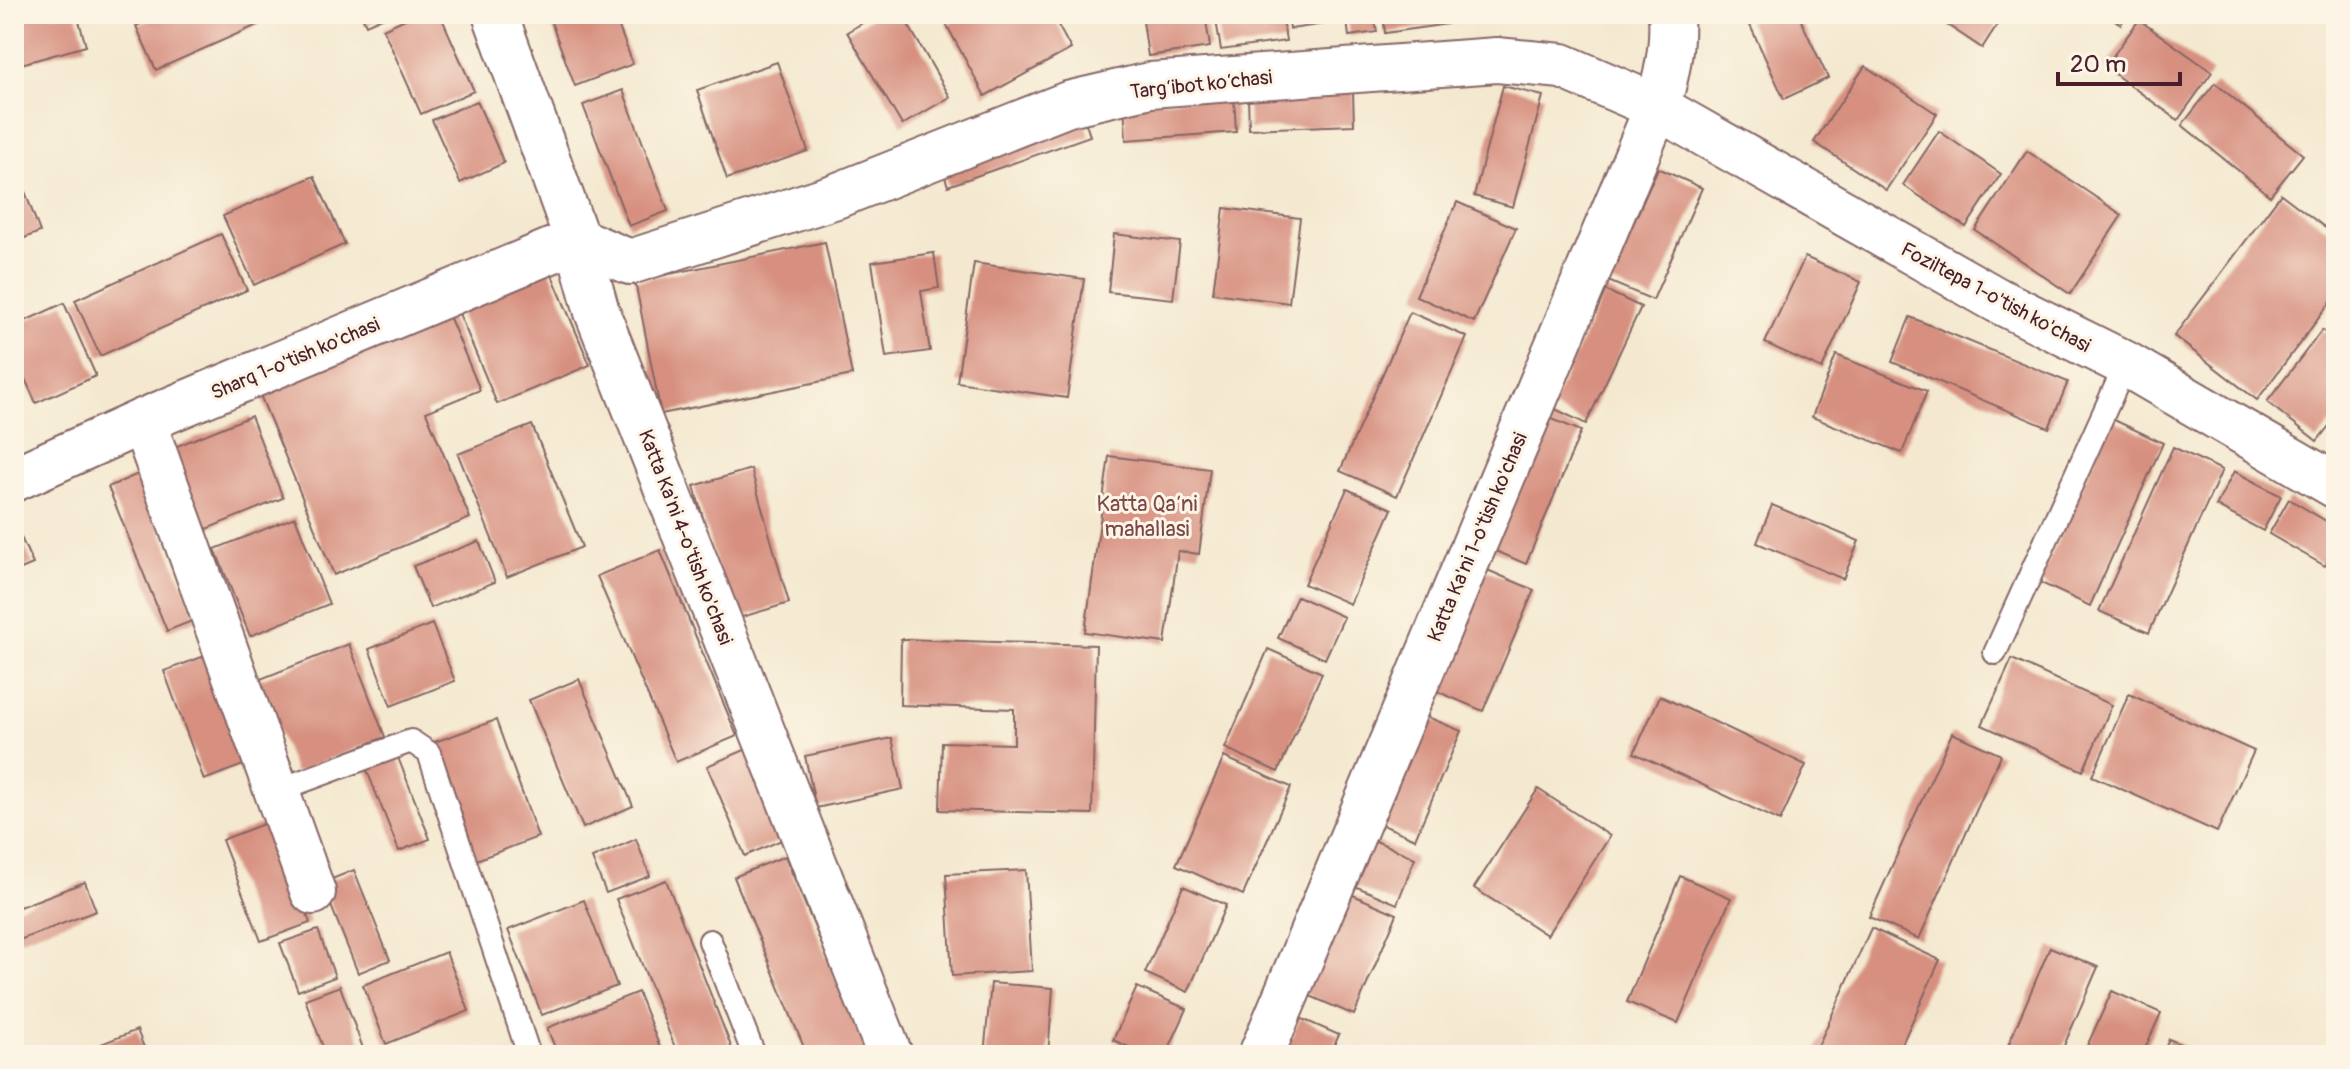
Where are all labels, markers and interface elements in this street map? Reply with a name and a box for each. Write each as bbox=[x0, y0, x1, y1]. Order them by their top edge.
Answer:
scale bar bbox=[2058, 36, 2180, 86]
text: 20 m bbox=[2070, 50, 2126, 79]
street label: Targ‘ibot ko‘chasi bbox=[1129, 65, 1273, 104]
street label: Foziltepa 1-o'tish ko'chasi bbox=[1897, 237, 2095, 358]
street label: Sharq 1-o'tish ko'chasi bbox=[207, 312, 383, 405]
street label: Katta Ka'ni 4-o'tish ko'chasi bbox=[633, 426, 738, 648]
street label: Katta Ka'ni 1-o'tish ko'chasi bbox=[1422, 429, 1533, 646]
district label: Katta Qaʼni mahallasi bbox=[1097, 490, 1197, 543]

